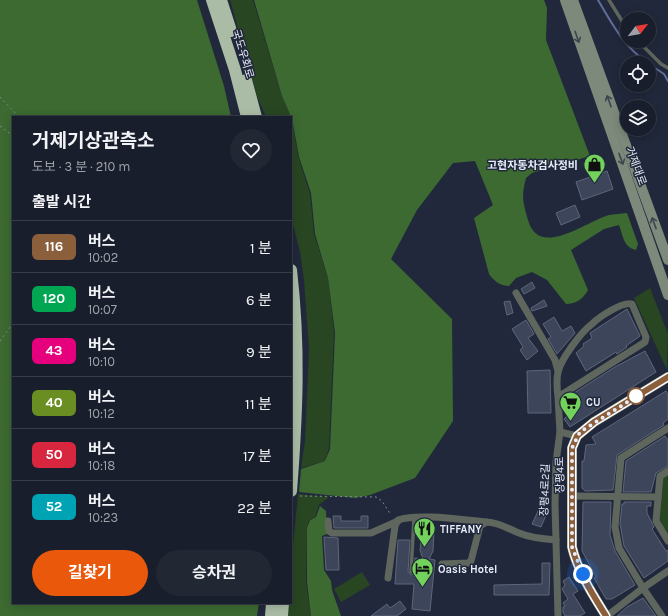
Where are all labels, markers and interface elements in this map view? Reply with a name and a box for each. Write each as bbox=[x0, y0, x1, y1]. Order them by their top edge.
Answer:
north arrow bbox=[620, 12, 656, 48]
map controls bbox=[620, 12, 656, 136]
street label: 국도우회로 bbox=[229, 28, 257, 80]
one-way arrow bbox=[574, 31, 582, 43]
button: locate bbox=[620, 56, 656, 92]
one-way arrow bbox=[605, 96, 613, 108]
button: layers bbox=[620, 100, 656, 136]
button: heart bbox=[230, 129, 272, 171]
text: 거제기상관측소 bbox=[32, 130, 154, 152]
street label: 거제대로 bbox=[623, 145, 649, 187]
shop icon: 고현자동차검사정비 bbox=[581, 152, 607, 185]
one-way arrow bbox=[618, 153, 626, 165]
text: 도보 · 3 분 · 210 m bbox=[32, 159, 130, 174]
place label: 고현자동차검사정비 bbox=[487, 159, 578, 172]
text: 출발 시간 bbox=[32, 193, 91, 211]
one-way arrow bbox=[650, 218, 658, 230]
text: 버스 bbox=[88, 232, 116, 250]
text: 116 bbox=[45, 238, 63, 255]
text: 1 분 bbox=[250, 239, 272, 257]
text: 10:02 bbox=[88, 250, 118, 265]
text: 버스 bbox=[88, 284, 116, 302]
text: 120 bbox=[43, 290, 65, 307]
text: 6 분 bbox=[246, 291, 272, 309]
text: 10:07 bbox=[88, 302, 117, 317]
text: 버스 bbox=[88, 336, 116, 354]
text: 43 bbox=[45, 342, 63, 359]
text: 9 분 bbox=[246, 343, 272, 361]
text: 10:10 bbox=[88, 354, 115, 369]
unlabelled marker bbox=[627, 387, 645, 405]
text: 버스 bbox=[88, 388, 116, 406]
supermarket icon: CU bbox=[557, 389, 583, 422]
text: 40 bbox=[45, 394, 63, 411]
text: 11 분 bbox=[245, 395, 272, 413]
place label: CU bbox=[586, 396, 601, 409]
text: 10:12 bbox=[88, 406, 115, 421]
text: 버스 bbox=[88, 440, 116, 458]
text: 50 bbox=[45, 446, 63, 463]
text: 17 분 bbox=[243, 447, 272, 465]
street label: 장평4로 bbox=[553, 457, 567, 493]
text: 10:18 bbox=[88, 458, 115, 473]
street label: 장평4로2길 bbox=[538, 463, 552, 517]
text: 버스 bbox=[88, 492, 116, 510]
text: 52 bbox=[46, 498, 62, 515]
text: 22 분 bbox=[237, 499, 272, 517]
text: 10:23 bbox=[88, 510, 118, 525]
restaurant icon: TIFFANY bbox=[412, 516, 438, 549]
place label: TIFFANY bbox=[440, 523, 482, 536]
button: 길찾기 bbox=[32, 550, 148, 596]
button: 승차권 bbox=[156, 550, 272, 596]
hotel icon: Oasis Hotel bbox=[410, 556, 436, 589]
place label: Oasis Hotel bbox=[438, 563, 497, 576]
your location bbox=[573, 564, 593, 584]

